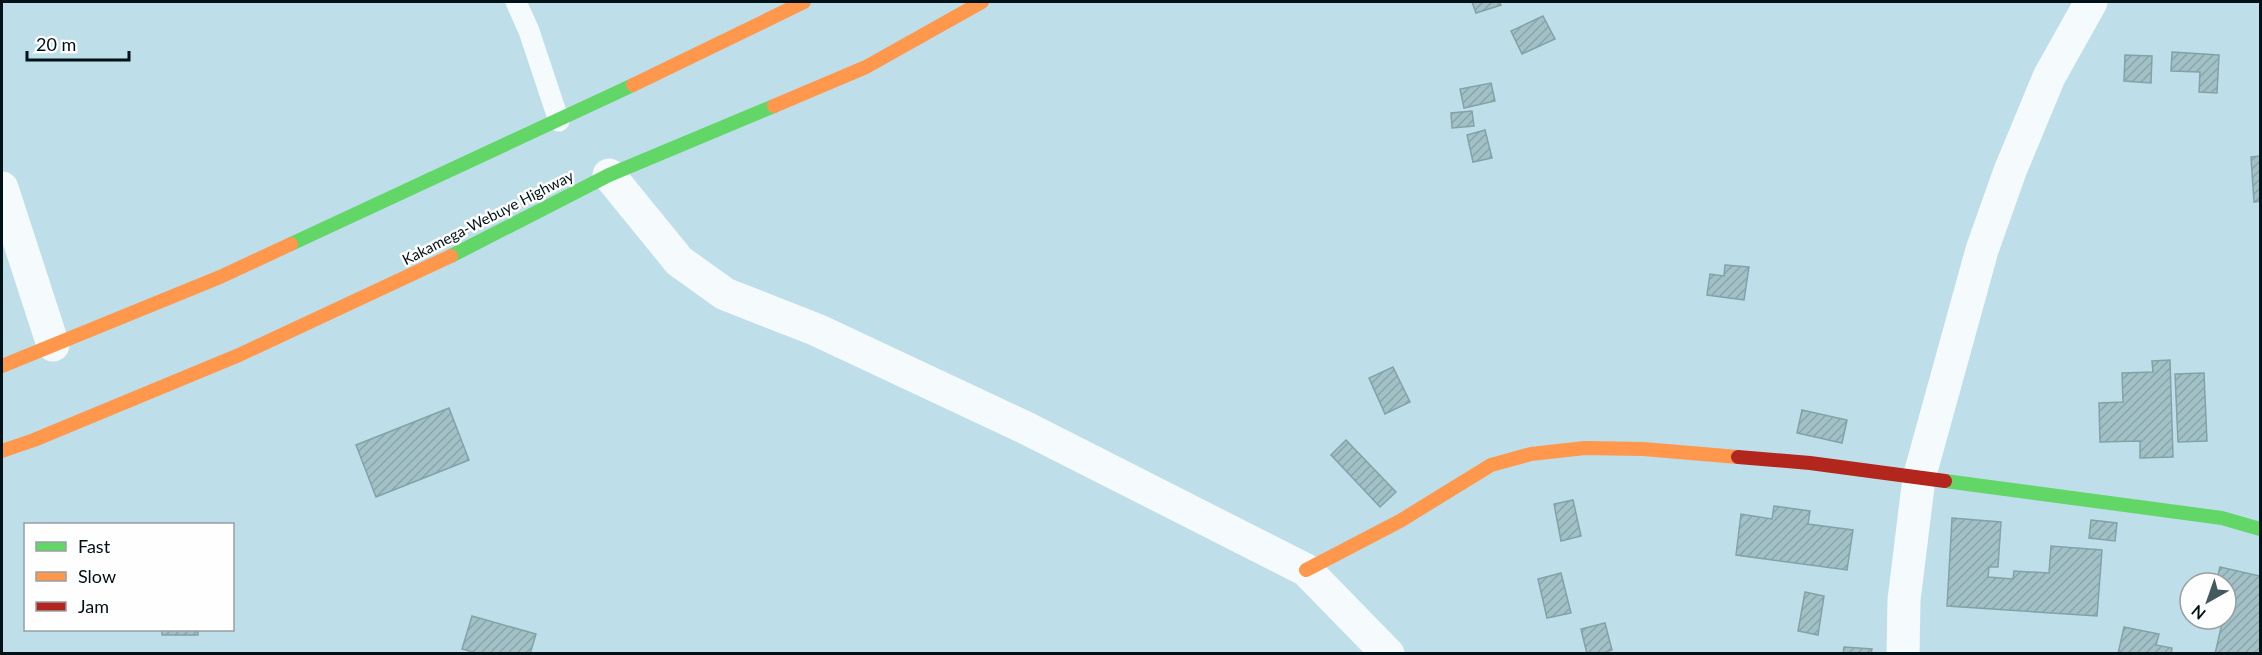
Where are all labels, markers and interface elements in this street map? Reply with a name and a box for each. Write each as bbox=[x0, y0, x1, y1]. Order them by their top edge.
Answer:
scale bar bbox=[27, 24, 129, 62]
text: 20 m bbox=[36, 33, 76, 55]
street label: Kakamega-Webuye Highway bbox=[399, 166, 576, 268]
legend bbox=[24, 523, 234, 631]
text: Fast bbox=[78, 535, 111, 557]
text: Slow bbox=[78, 565, 116, 587]
north arrow bbox=[2178, 571, 2238, 631]
text: Jam bbox=[78, 595, 109, 617]
text: N bbox=[2187, 602, 2209, 624]

